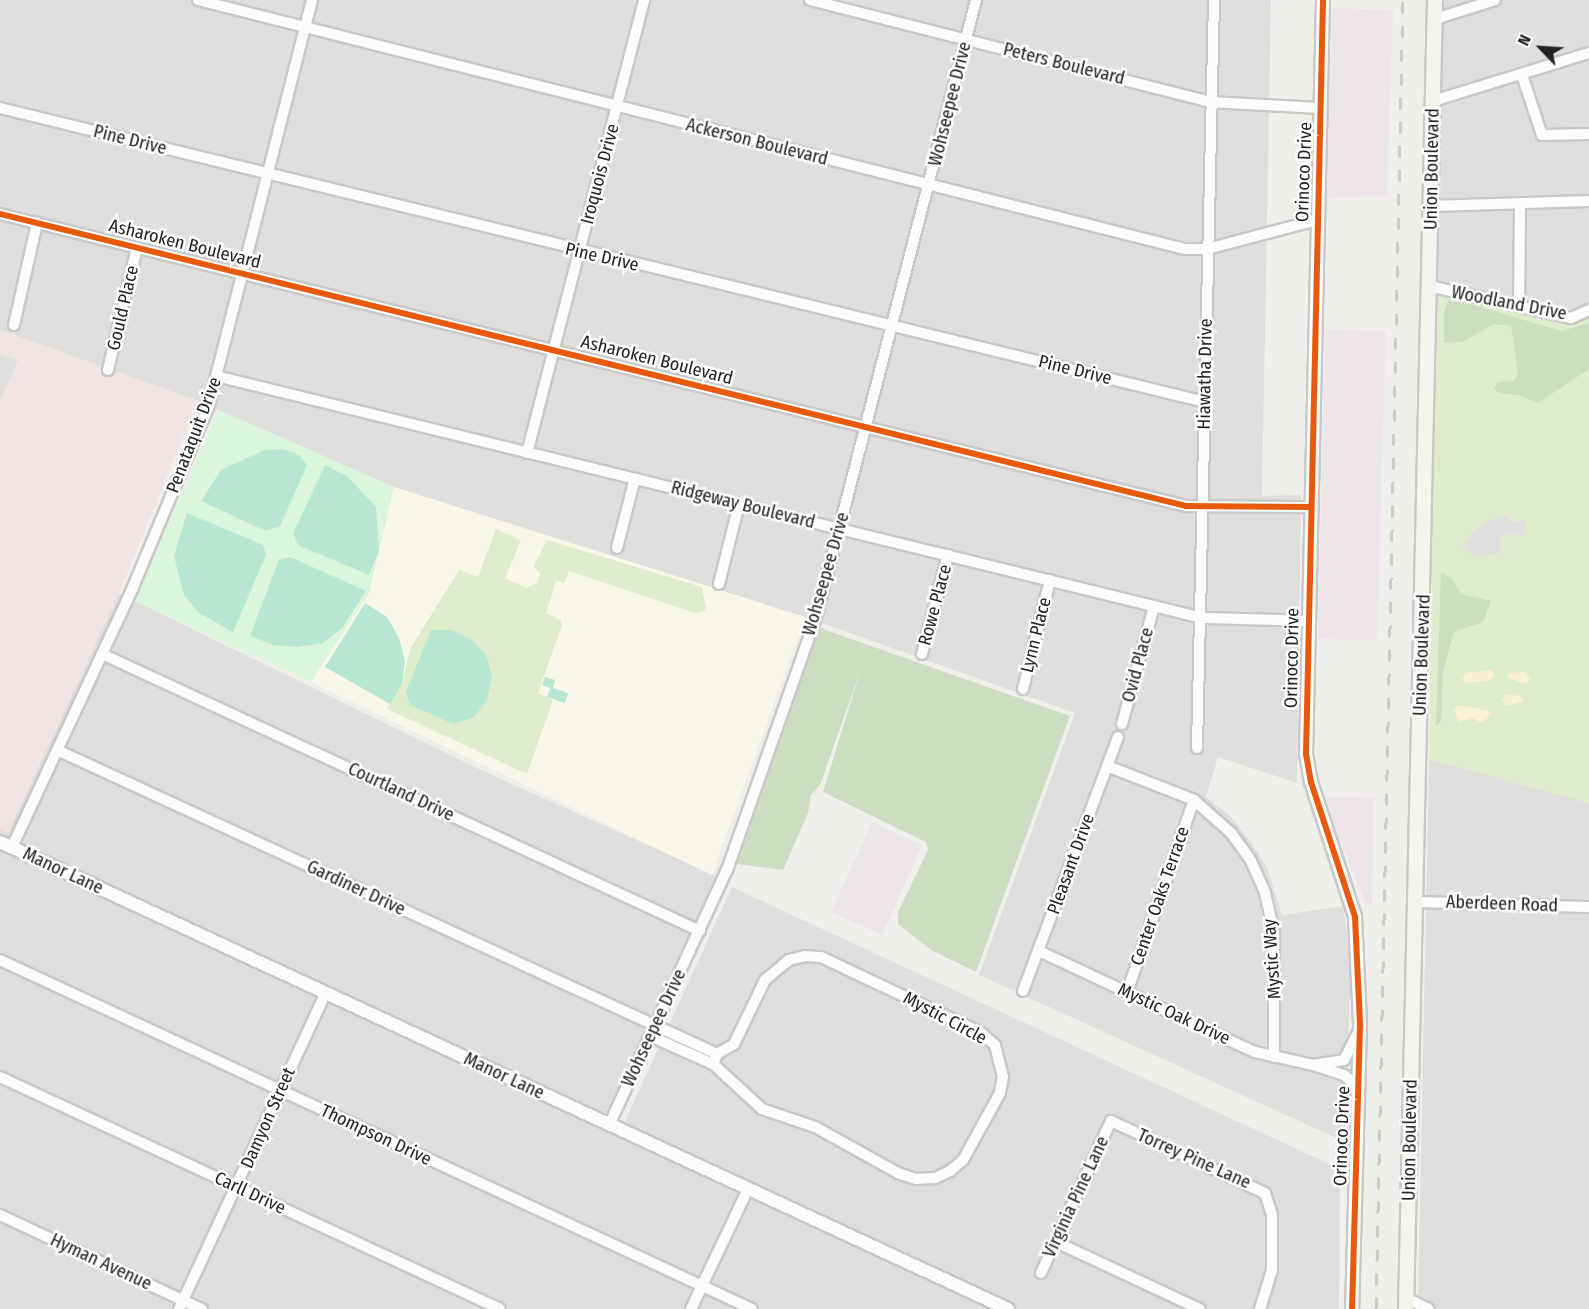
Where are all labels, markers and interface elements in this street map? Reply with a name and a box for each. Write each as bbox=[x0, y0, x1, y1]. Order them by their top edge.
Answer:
north arrow bbox=[1511, 18, 1571, 78]
text: N bbox=[1514, 32, 1535, 49]
street label: Peters Boulevard bbox=[1001, 38, 1127, 90]
street label: Wohseepee Drive bbox=[924, 40, 976, 168]
street label: Union Boulevard bbox=[1420, 108, 1444, 230]
street label: Ackerson Boulevard bbox=[684, 114, 830, 170]
street label: Pine Drive bbox=[91, 120, 169, 160]
street label: Iroquois Drive bbox=[576, 121, 624, 227]
street label: Orinoco Drive bbox=[1291, 122, 1317, 222]
street label: Asharoken Boulevard bbox=[107, 215, 263, 273]
street label: Pine Drive bbox=[563, 238, 641, 276]
street label: Gould Place bbox=[103, 263, 143, 353]
street label: Woodland Drive bbox=[1450, 281, 1568, 325]
street label: Hiawatha Drive bbox=[1193, 318, 1217, 430]
street label: Asharoken Boulevard bbox=[579, 331, 735, 389]
street label: Pine Drive bbox=[1036, 350, 1114, 390]
street label: Penataquit Drive bbox=[162, 374, 226, 496]
street label: Ridgeway Boulevard bbox=[669, 477, 817, 533]
street label: Wohseepee Drive bbox=[798, 510, 854, 638]
street label: Rowe Place bbox=[914, 562, 956, 648]
street label: Union Boulevard bbox=[1409, 594, 1435, 716]
street label: Lynn Place bbox=[1016, 595, 1056, 675]
street label: Orinoco Drive bbox=[1280, 608, 1304, 708]
street label: Ovid Place bbox=[1118, 625, 1158, 705]
street label: Courtland Drive bbox=[345, 758, 457, 826]
street label: Pleasant Drive bbox=[1043, 811, 1099, 917]
street label: Center Oaks Terrace bbox=[1126, 824, 1194, 968]
street label: Manor Lane bbox=[19, 843, 107, 899]
street label: Gardiner Drive bbox=[303, 856, 409, 920]
street label: Aberdeen Road bbox=[1446, 891, 1558, 917]
street label: Mystic Way bbox=[1258, 918, 1286, 1000]
street label: Wohseepee Drive bbox=[617, 966, 691, 1090]
street label: Mystic Oak Drive bbox=[1114, 979, 1234, 1049]
street label: Mystic Circle bbox=[900, 987, 990, 1049]
street label: Manor Lane bbox=[460, 1048, 548, 1104]
street label: Damyon Street bbox=[236, 1064, 300, 1172]
street label: Union Boulevard bbox=[1398, 1079, 1422, 1201]
street label: Orinoco Drive bbox=[1329, 1086, 1355, 1186]
street label: Thompson Drive bbox=[317, 1100, 435, 1170]
street label: Torrey Pine Lane bbox=[1134, 1124, 1254, 1194]
street label: Virginia Pine Lane bbox=[1038, 1133, 1114, 1261]
street label: Carll Drive bbox=[211, 1167, 289, 1219]
street label: Hyman Avenue bbox=[47, 1229, 155, 1295]

